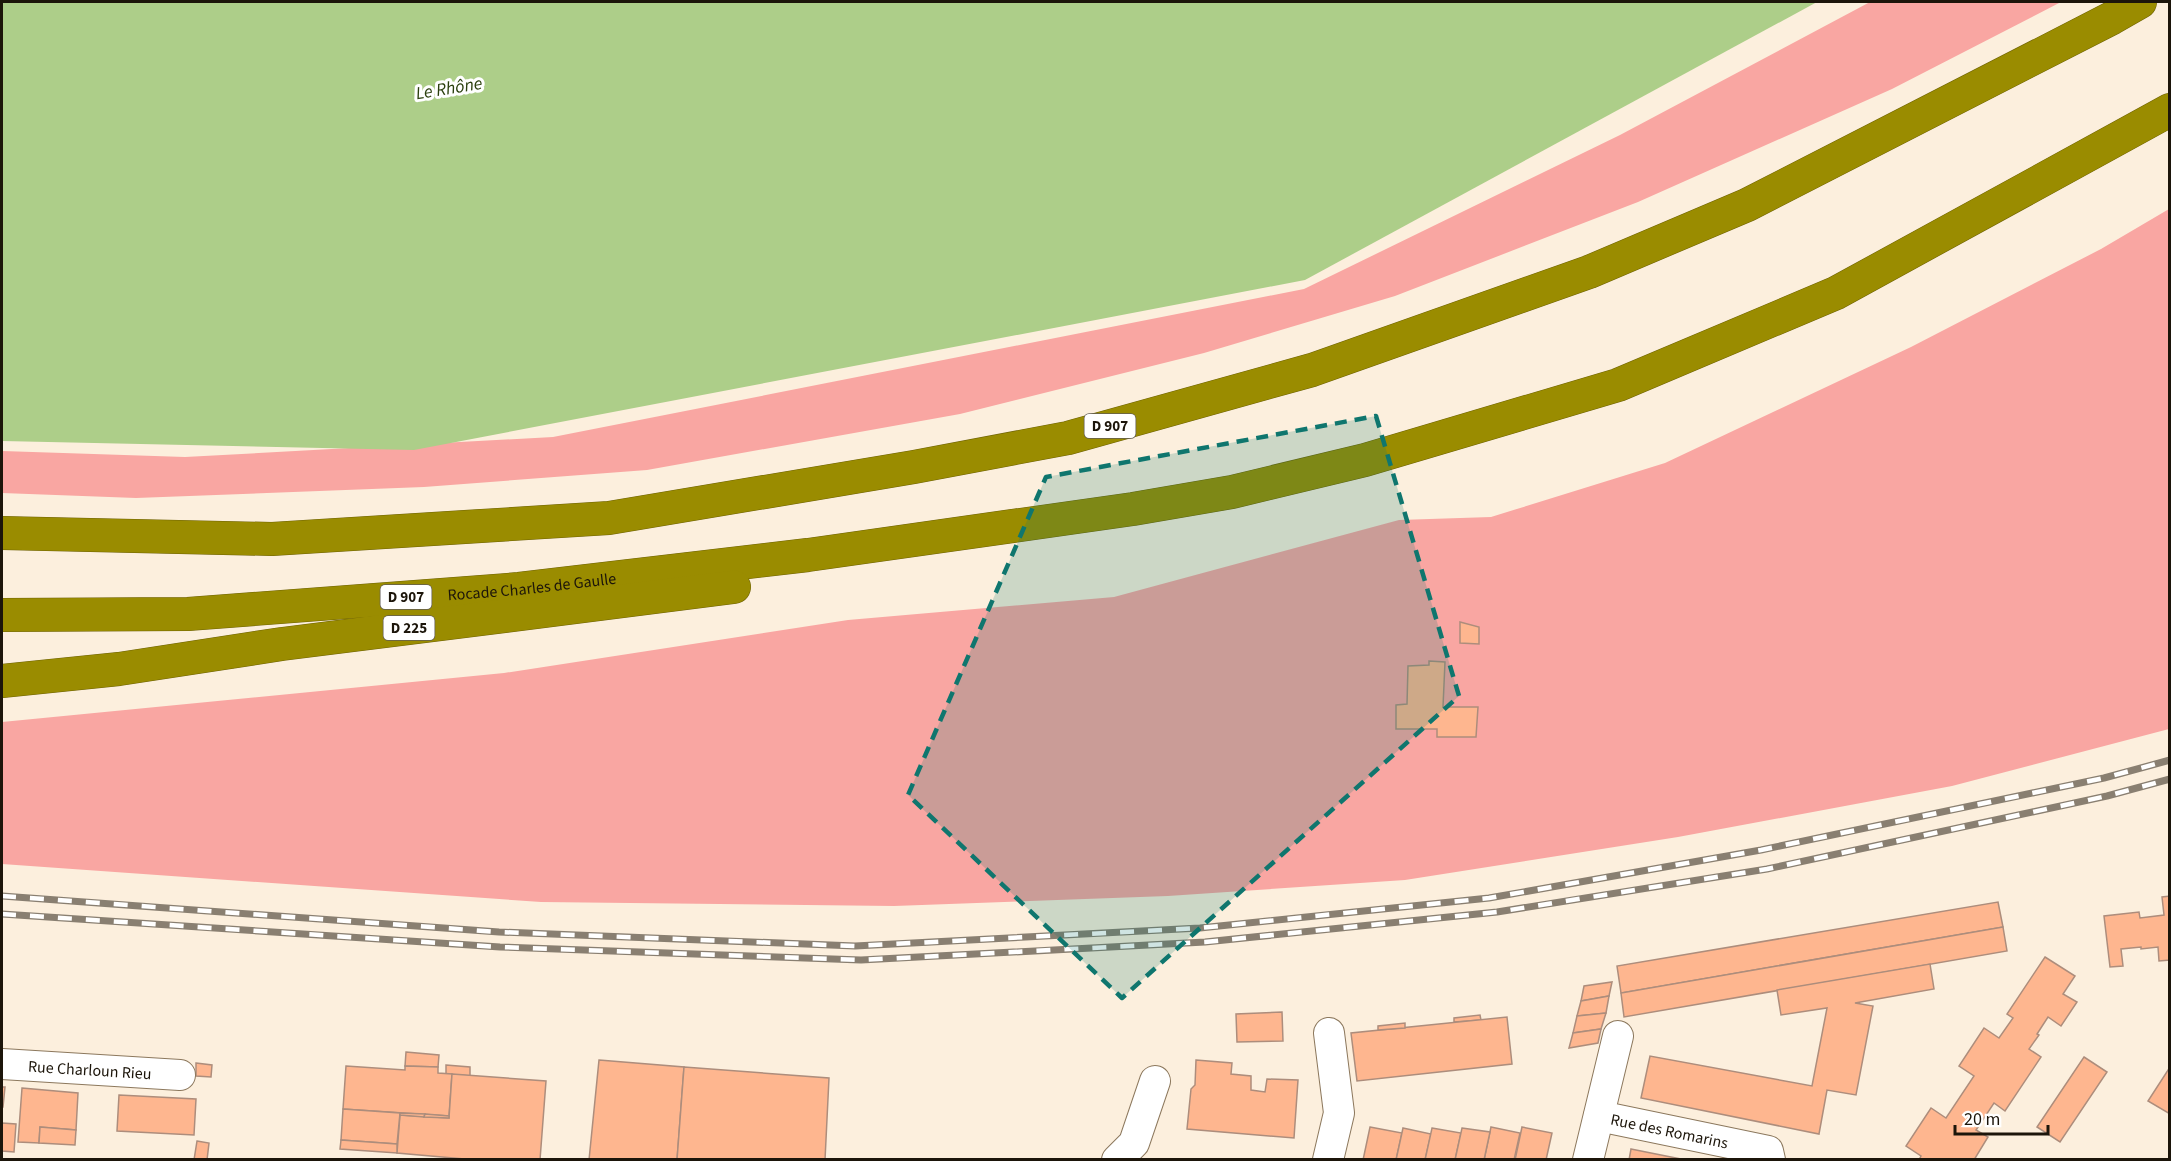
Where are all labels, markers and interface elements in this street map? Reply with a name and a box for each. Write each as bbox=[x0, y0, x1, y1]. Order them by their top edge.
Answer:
water label: Le Rhône bbox=[414, 71, 485, 106]
road number: D 907 bbox=[1084, 414, 1136, 438]
street label: Rocade Charles de Gaulle bbox=[447, 568, 617, 606]
road number: D 907 bbox=[380, 585, 432, 609]
road number: D 225 bbox=[384, 616, 434, 640]
street label: Rue Charloun Rieu bbox=[27, 1056, 152, 1085]
scale bar bbox=[1955, 1098, 2048, 1136]
text: 20 m bbox=[1964, 1107, 2000, 1132]
street label: Rue des Romarins bbox=[1608, 1109, 1730, 1155]

